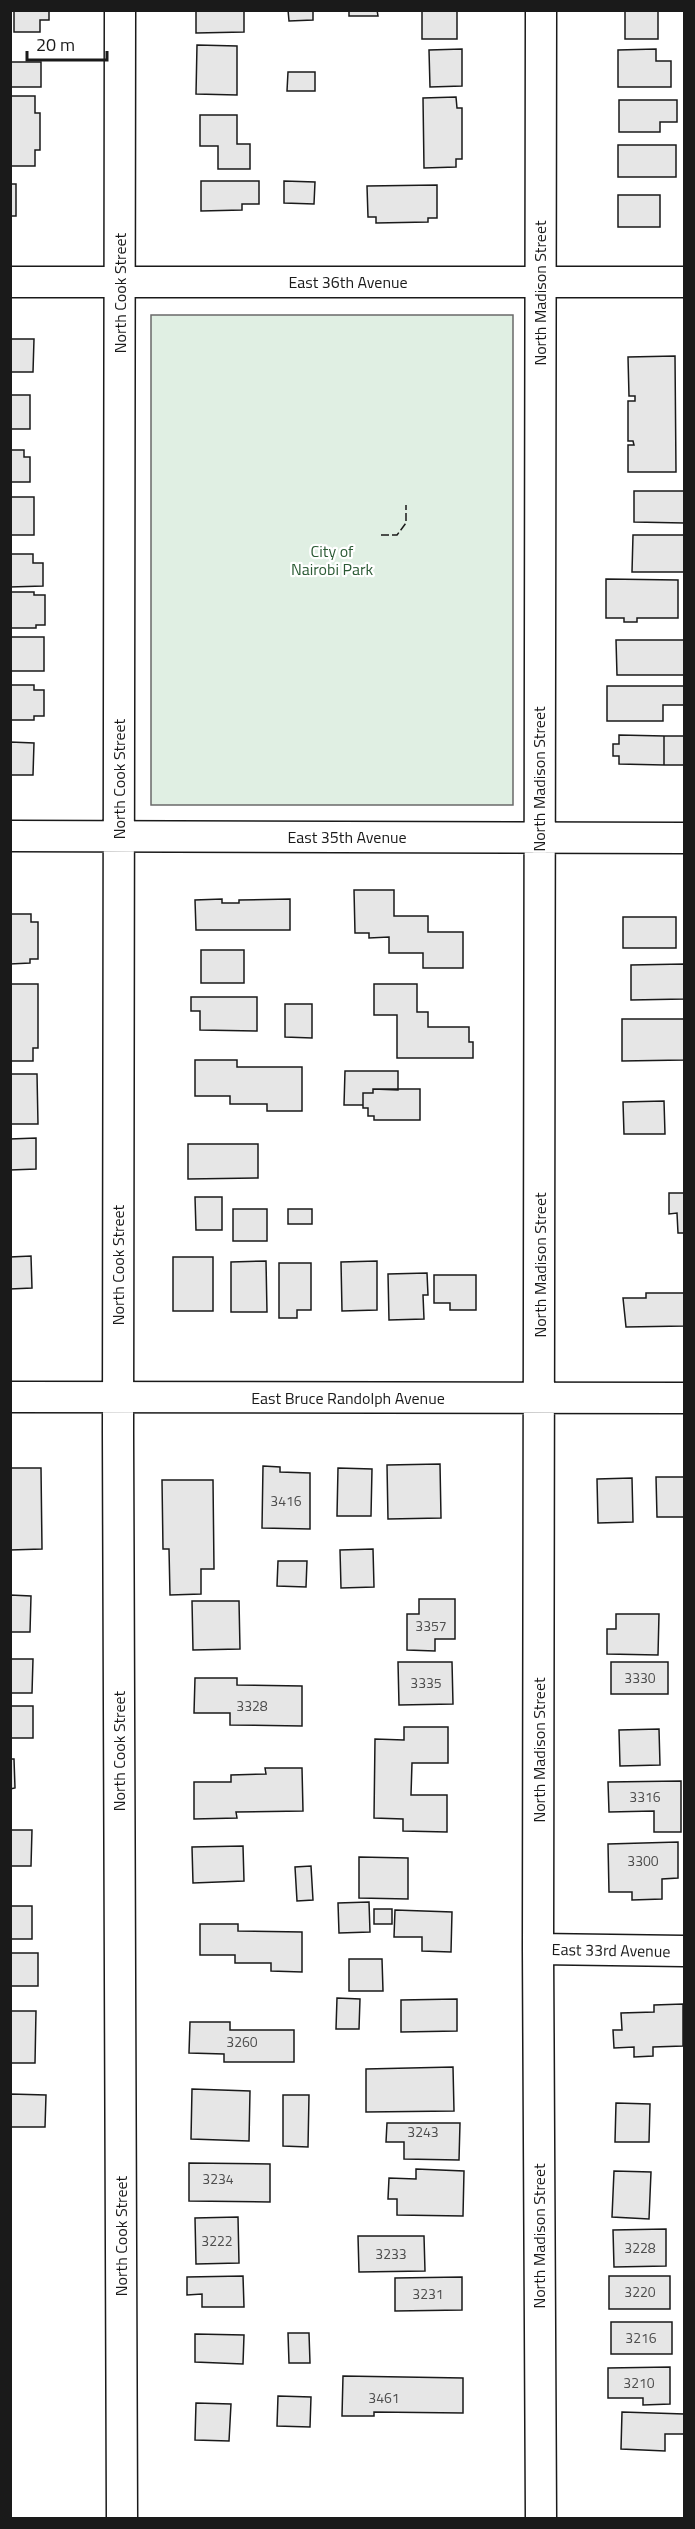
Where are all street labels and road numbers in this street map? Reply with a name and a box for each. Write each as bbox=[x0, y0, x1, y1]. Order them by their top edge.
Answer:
street label: North Madison Street bbox=[528, 220, 552, 366]
street label: North Cook Street bbox=[108, 232, 132, 353]
street label: East 36th Avenue bbox=[288, 270, 408, 294]
street label: North Madison Street bbox=[527, 706, 551, 852]
street label: North Cook Street bbox=[107, 718, 131, 839]
street label: East 35th Avenue bbox=[287, 825, 407, 849]
street label: North Madison Street bbox=[528, 1192, 552, 1338]
street label: North Cook Street bbox=[106, 1204, 130, 1325]
street label: East Bruce Randolph Avenue bbox=[251, 1386, 445, 1410]
street label: North Madison Street bbox=[527, 1677, 551, 1823]
street label: North Cook Street bbox=[107, 1690, 131, 1811]
street label: East 33rd Avenue bbox=[551, 1937, 671, 1963]
street label: North Madison Street bbox=[527, 2163, 551, 2309]
street label: North Cook Street bbox=[109, 2175, 133, 2296]

